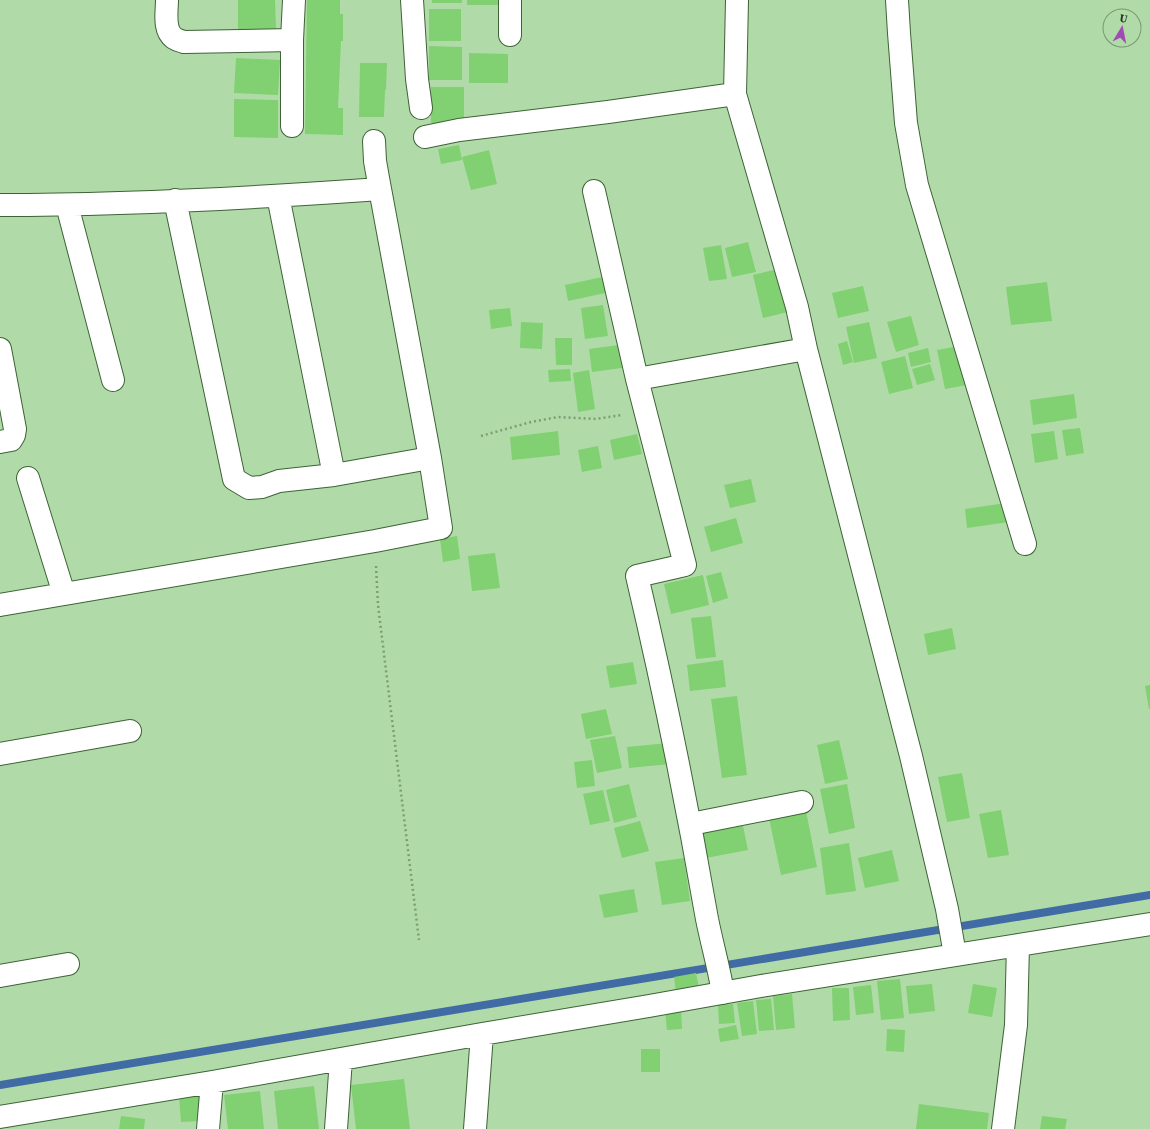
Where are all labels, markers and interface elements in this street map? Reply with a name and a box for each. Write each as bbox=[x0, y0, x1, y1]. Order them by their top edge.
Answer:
north arrow bbox=[1102, 8, 1142, 48]
text: U bbox=[1118, 11, 1129, 27]

